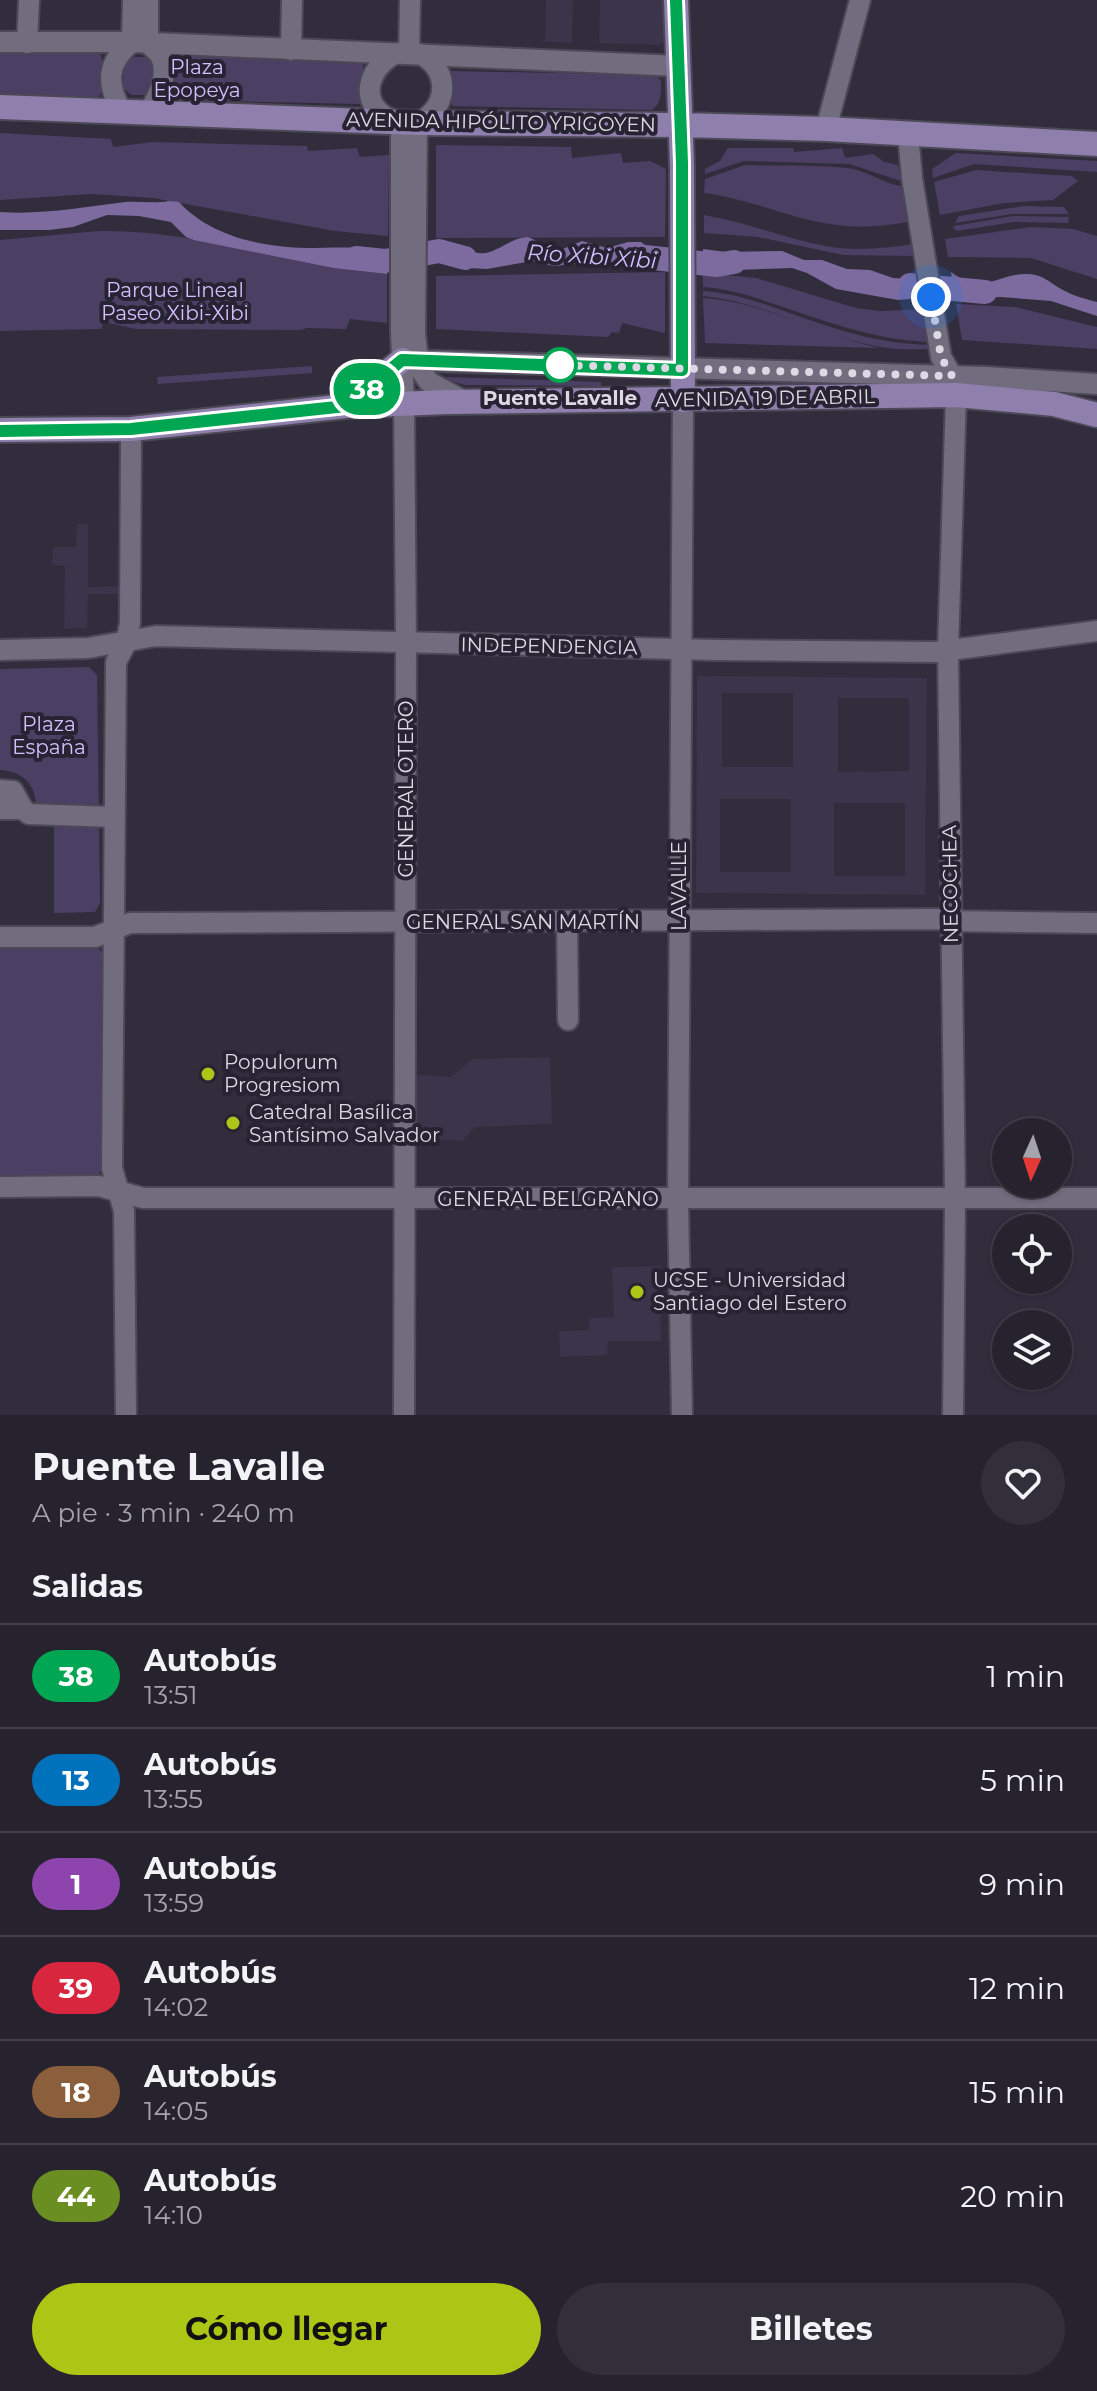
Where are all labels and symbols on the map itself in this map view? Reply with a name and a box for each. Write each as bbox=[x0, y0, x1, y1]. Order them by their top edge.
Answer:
park label: Plaza Epopeya bbox=[153, 55, 241, 102]
street label: AVENIDA HIPÓLITO YRIGOYEN bbox=[346, 107, 656, 137]
water label: Río Xibi Xibi bbox=[526, 239, 658, 274]
your location bbox=[911, 277, 951, 317]
park label: Parque Lineal Paseo Xibi-Xibi bbox=[101, 278, 249, 325]
marker: Puente Lavalle bbox=[543, 348, 577, 382]
line badge: 38 bbox=[331, 363, 403, 415]
street label: AVENIDA 19 DE ABRIL bbox=[655, 384, 876, 412]
place label: Puente Lavalle bbox=[483, 386, 637, 410]
street label: INDEPENDENCIA bbox=[460, 632, 638, 660]
street label: GENERAL OTERO bbox=[394, 701, 418, 877]
park label: Plaza España bbox=[12, 712, 86, 759]
street label: NECOCHEA bbox=[937, 824, 963, 943]
street label: LAVALLE bbox=[667, 841, 691, 931]
street label: GENERAL SAN MARTÍN bbox=[406, 910, 640, 934]
place label: Populorum Progresiom bbox=[224, 1050, 341, 1097]
marker: Populorum Progresiom bbox=[199, 1065, 217, 1083]
place label: Catedral Basílica Santísimo Salvador bbox=[249, 1100, 440, 1147]
marker: Catedral Basílica Santísimo Salvador bbox=[224, 1114, 242, 1132]
north arrow bbox=[992, 1118, 1072, 1198]
street label: GENERAL BELGRANO bbox=[437, 1187, 659, 1211]
place label: UCSE - Universidad Santiago del Estero bbox=[653, 1268, 847, 1315]
marker: UCSE - Universidad Santiago del Estero bbox=[628, 1283, 646, 1301]

